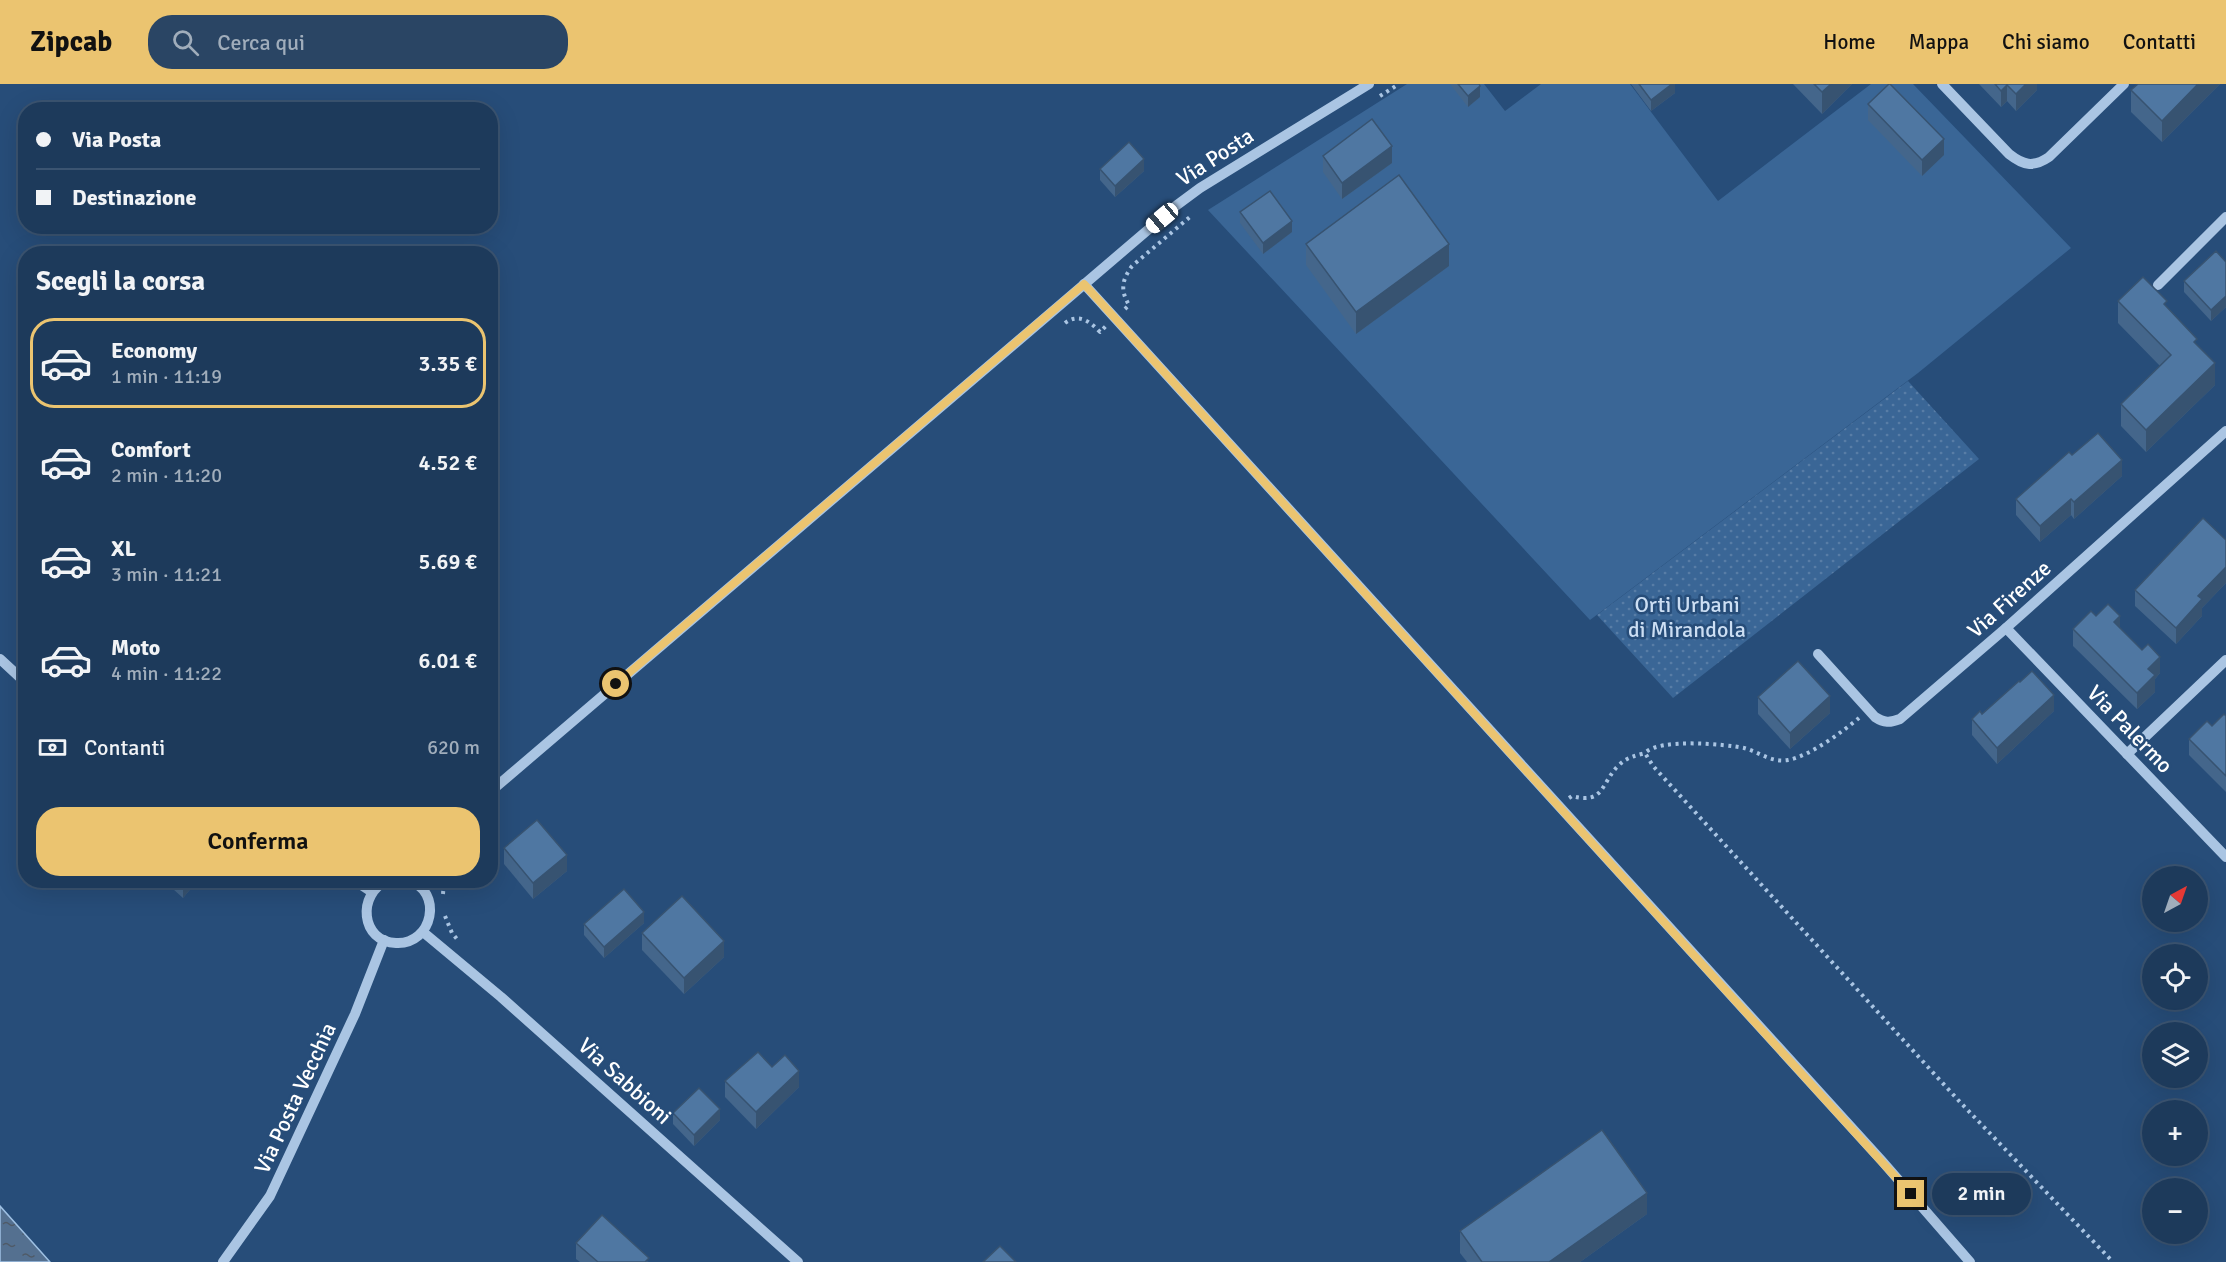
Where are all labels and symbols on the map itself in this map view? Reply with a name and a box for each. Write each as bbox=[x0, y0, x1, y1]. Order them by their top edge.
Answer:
street label: Via Posta bbox=[1171, 122, 1259, 192]
car bbox=[1142, 200, 1182, 236]
street label: Via Firenze bbox=[1962, 554, 2056, 644]
park label: Orti Urbani di Mirandola bbox=[1628, 591, 1746, 643]
route start bbox=[602, 670, 629, 697]
street label: Via Palermo bbox=[2081, 679, 2179, 779]
north arrow bbox=[2142, 866, 2208, 932]
street label: Via Posta Vecchia bbox=[248, 1018, 342, 1178]
street label: Via Sabbioni bbox=[573, 1032, 677, 1130]
callout: 2 min bbox=[1932, 1173, 2031, 1215]
route end bbox=[1897, 1180, 1924, 1207]

